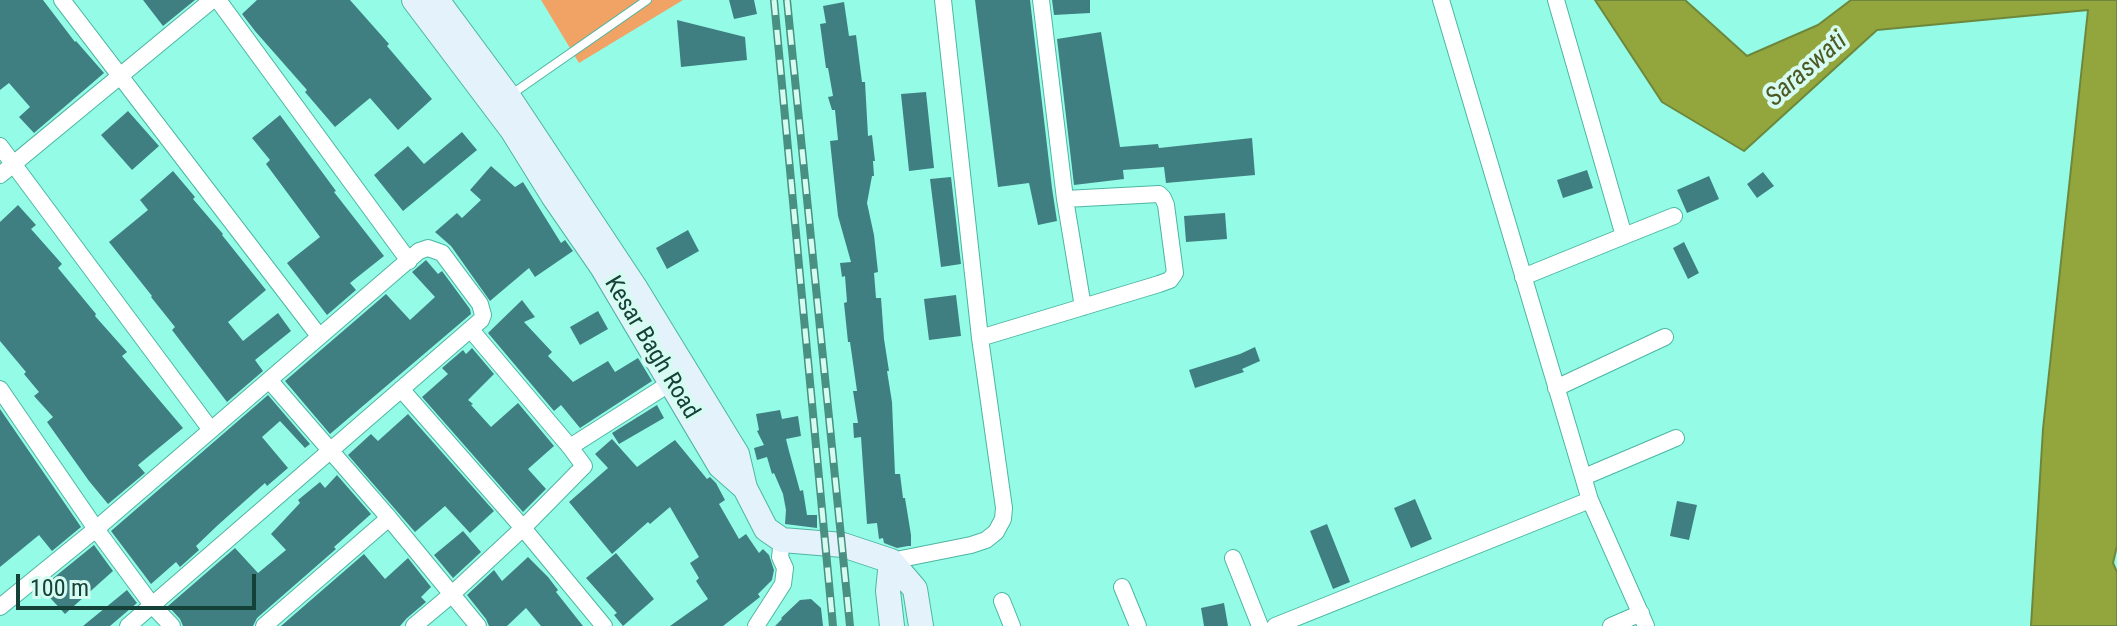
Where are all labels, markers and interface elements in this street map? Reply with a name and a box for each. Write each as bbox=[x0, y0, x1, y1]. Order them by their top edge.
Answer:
water label: Saraswati bbox=[1760, 26, 1854, 114]
street label: Kesar Bagh Road bbox=[597, 272, 705, 424]
scale bar bbox=[20, 558, 260, 608]
text: 100 m bbox=[30, 574, 89, 602]

